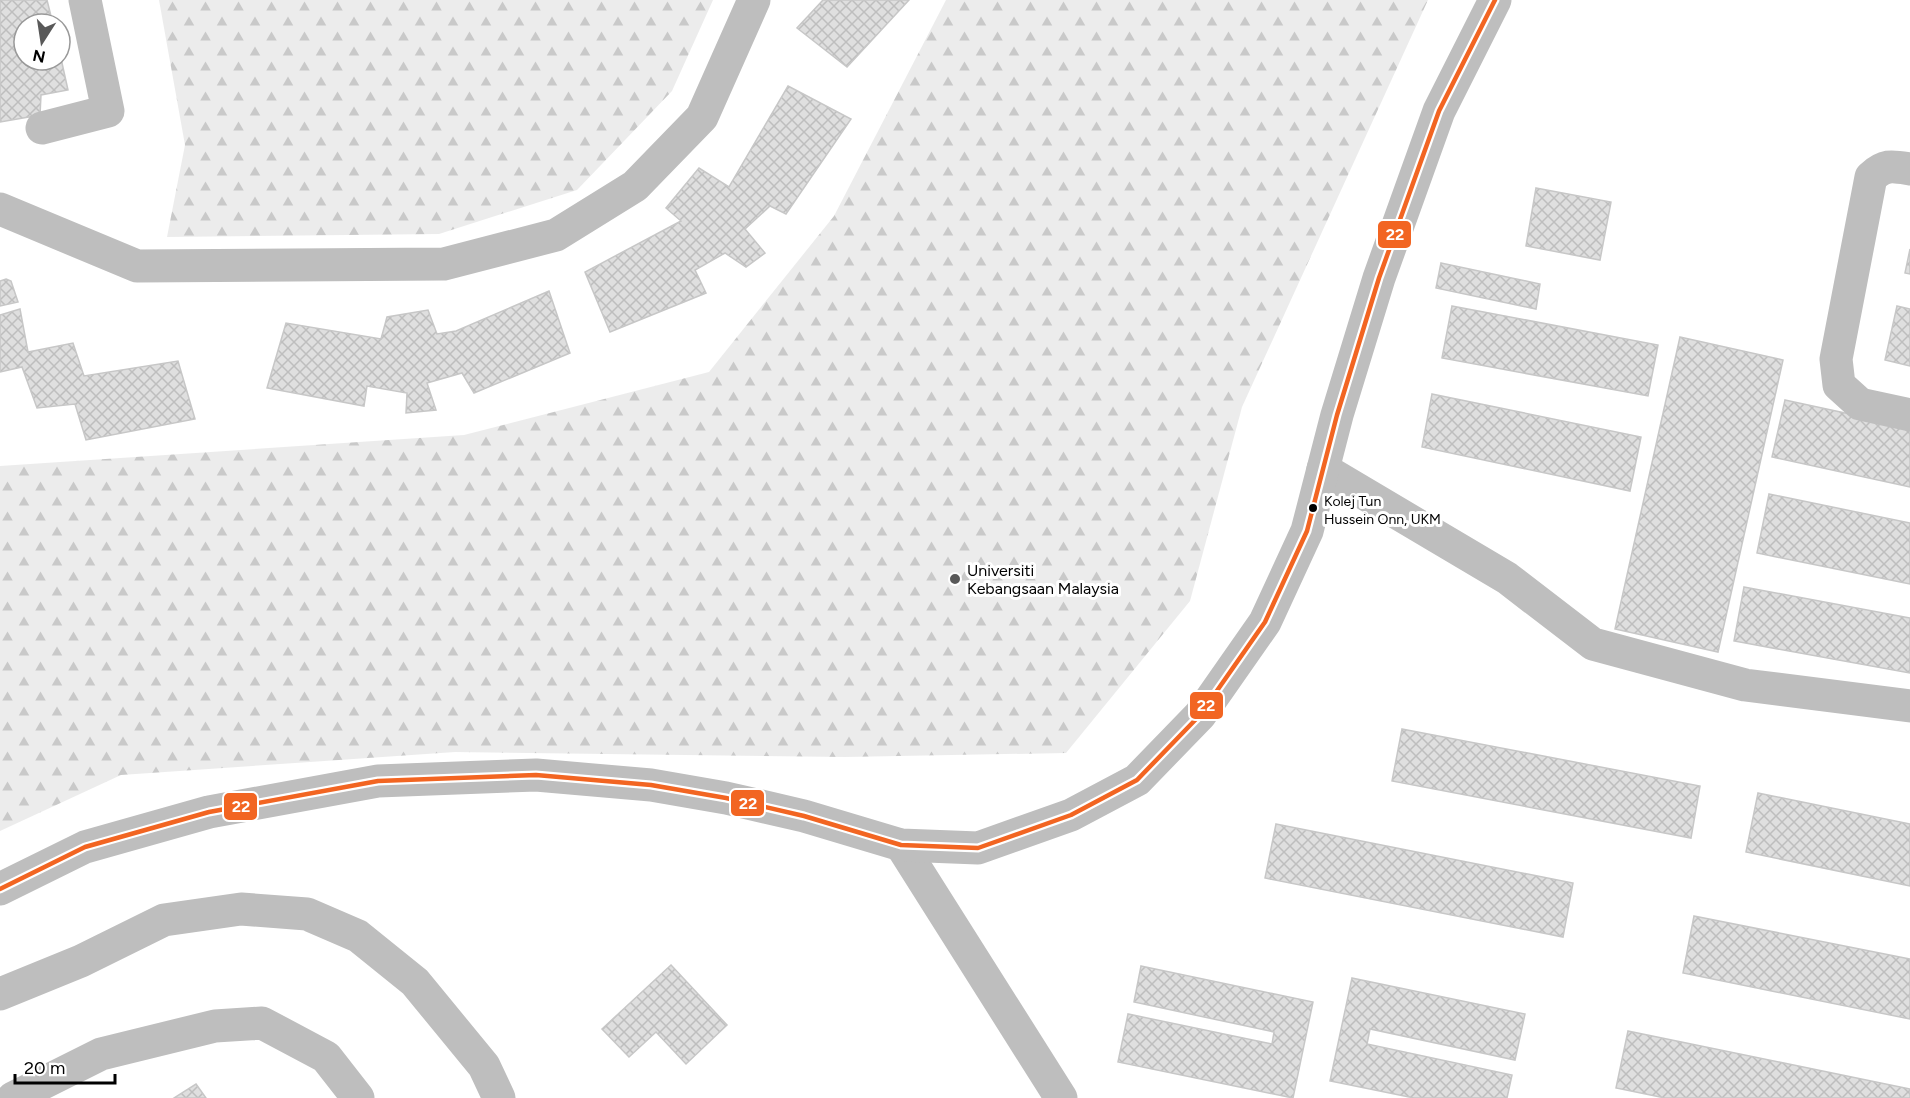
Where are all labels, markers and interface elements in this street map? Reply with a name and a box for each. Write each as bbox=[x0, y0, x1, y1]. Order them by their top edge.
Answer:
north arrow bbox=[12, 12, 72, 72]
text: N bbox=[31, 46, 47, 67]
line badge: 22 bbox=[1377, 220, 1412, 249]
text: 22 bbox=[1386, 225, 1404, 244]
place label: Kolej Tun Hussein Onn, UKM bbox=[1324, 493, 1441, 528]
marker: Kolej Tun Hussein Onn, UKM bbox=[1307, 502, 1319, 514]
place label: Universiti Kebangsaan Malaysia bbox=[967, 561, 1119, 598]
marker: Universiti Kebangsaan Malaysia bbox=[948, 572, 962, 586]
line badge: 22 bbox=[1189, 691, 1224, 720]
text: 22 bbox=[1197, 696, 1215, 715]
line badge: 22 bbox=[730, 789, 765, 817]
line badge: 22 bbox=[223, 792, 258, 821]
text: 22 bbox=[739, 794, 757, 813]
text: 22 bbox=[232, 797, 250, 816]
scale bar bbox=[15, 1047, 116, 1085]
text: 20 m bbox=[24, 1057, 65, 1079]

